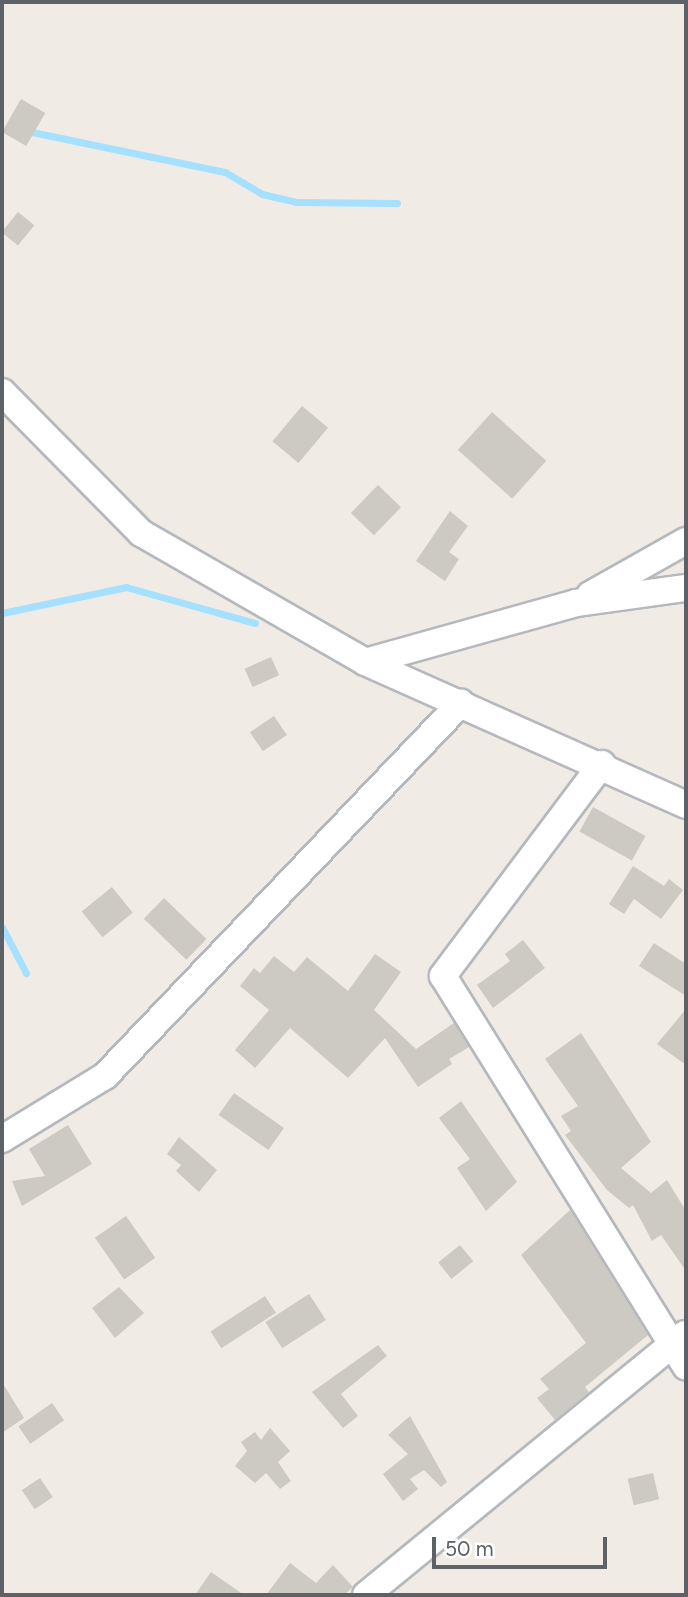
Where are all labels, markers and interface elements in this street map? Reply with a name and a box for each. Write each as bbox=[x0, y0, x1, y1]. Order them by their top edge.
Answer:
scale bar bbox=[436, 1524, 611, 1568]
text: 50 m bbox=[445, 1536, 494, 1561]

